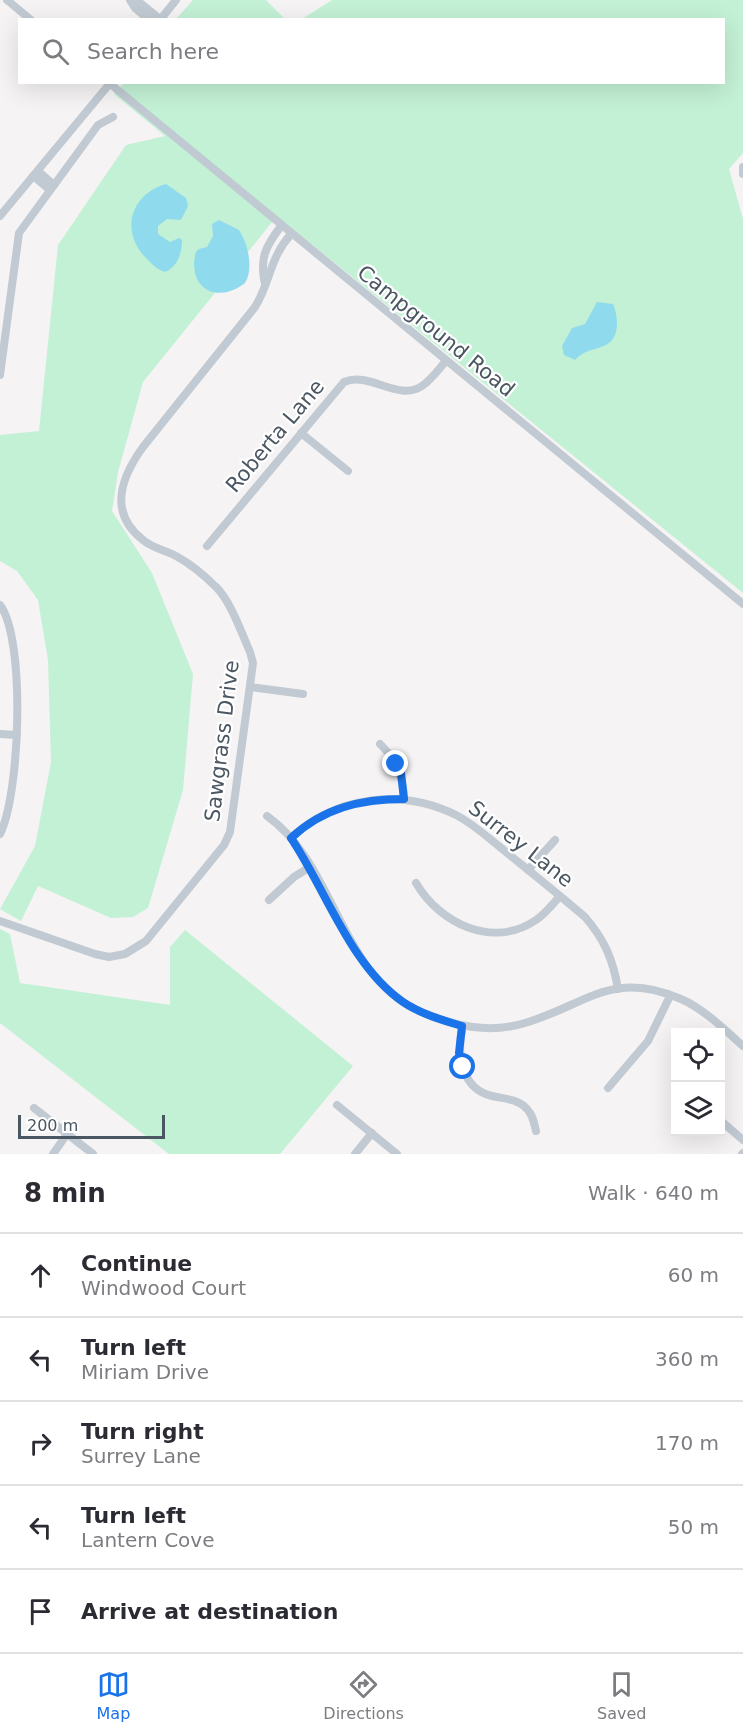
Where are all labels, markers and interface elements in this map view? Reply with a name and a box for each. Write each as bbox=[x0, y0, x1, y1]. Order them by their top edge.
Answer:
search box bbox=[18, 18, 725, 84]
icon: search bbox=[39, 35, 72, 68]
text: Search here bbox=[87, 39, 219, 64]
street label: Campground Road bbox=[353, 260, 519, 402]
street label: Roberta Lane bbox=[221, 375, 329, 497]
street label: Sawgrass Drive bbox=[200, 659, 244, 823]
route end bbox=[382, 750, 408, 776]
street label: Surrey Lane bbox=[464, 796, 578, 892]
map controls bbox=[671, 1028, 725, 1136]
button: locate bbox=[671, 1028, 725, 1082]
route start bbox=[449, 1053, 475, 1079]
button: layers bbox=[671, 1082, 725, 1136]
scale bar bbox=[18, 1112, 165, 1140]
text: 200 m bbox=[27, 1116, 78, 1135]
text: 8 min bbox=[24, 1178, 106, 1208]
text: Walk · 640 m bbox=[588, 1181, 719, 1205]
text: Continue bbox=[81, 1251, 192, 1276]
icon: ahead bbox=[24, 1259, 57, 1292]
text: 60 m bbox=[668, 1263, 719, 1287]
text: Windwood Court bbox=[81, 1276, 246, 1300]
text: Turn left bbox=[81, 1335, 186, 1360]
icon: left bbox=[24, 1343, 57, 1376]
text: 360 m bbox=[655, 1347, 719, 1371]
text: Miriam Drive bbox=[81, 1360, 209, 1384]
text: Turn right bbox=[81, 1419, 204, 1444]
icon: right bbox=[24, 1427, 57, 1460]
text: 170 m bbox=[655, 1431, 719, 1455]
text: Surrey Lane bbox=[81, 1444, 201, 1468]
text: Turn left bbox=[81, 1503, 186, 1528]
icon: left bbox=[24, 1511, 57, 1544]
text: 50 m bbox=[668, 1515, 719, 1539]
text: Lantern Cove bbox=[81, 1528, 214, 1552]
icon: arrive bbox=[24, 1595, 57, 1628]
text: Arrive at destination bbox=[81, 1599, 338, 1624]
tab: Map bbox=[97, 1668, 130, 1723]
tab: Directions bbox=[323, 1668, 404, 1723]
tab: Saved bbox=[597, 1668, 646, 1723]

